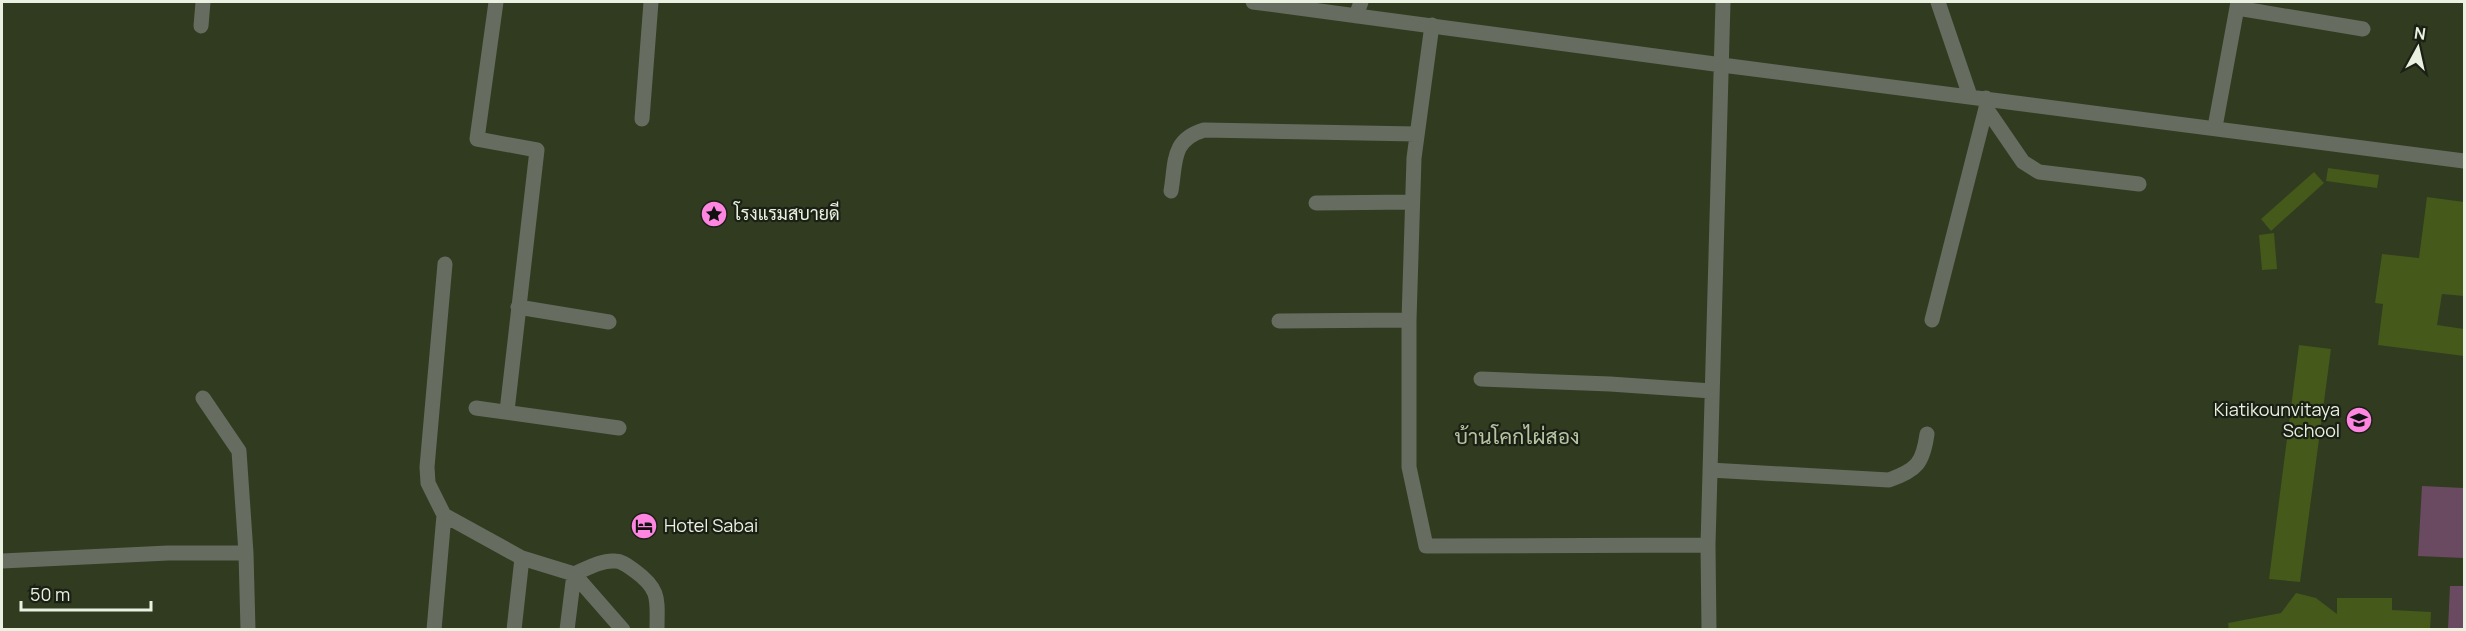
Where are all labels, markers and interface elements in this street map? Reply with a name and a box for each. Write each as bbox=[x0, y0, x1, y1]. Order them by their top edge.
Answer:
north arrow bbox=[2388, 18, 2448, 78]
text: N bbox=[2413, 21, 2427, 45]
place icon: โรงแรมสบายดี bbox=[699, 199, 729, 229]
place label: โรงแรมสบายดี bbox=[733, 201, 840, 225]
place label: Kiatikounvitaya School bbox=[2214, 397, 2340, 442]
school or university icon: Kiatikounvitaya School bbox=[2344, 405, 2374, 435]
district label: บ้านโคกไผ่สอง bbox=[1454, 422, 1580, 450]
hotel icon: Hotel Sabai bbox=[629, 511, 659, 541]
place label: Hotel Sabai bbox=[664, 513, 758, 537]
scale bar bbox=[21, 574, 152, 612]
text: 50 m bbox=[30, 582, 70, 606]

